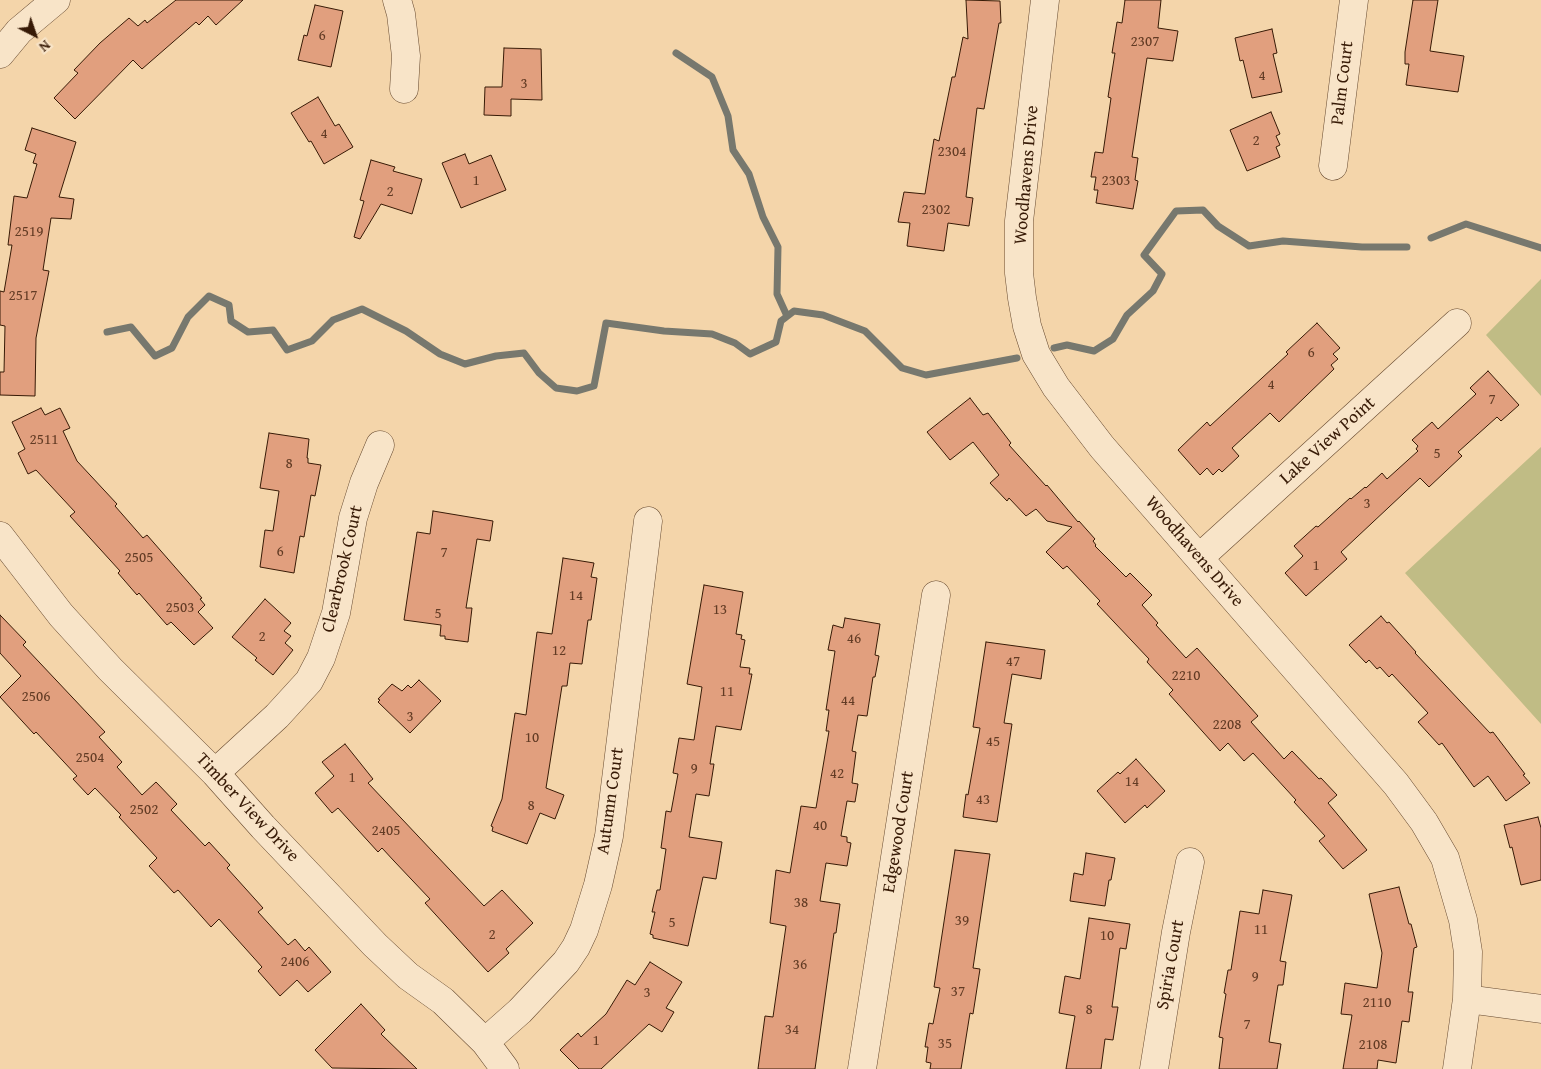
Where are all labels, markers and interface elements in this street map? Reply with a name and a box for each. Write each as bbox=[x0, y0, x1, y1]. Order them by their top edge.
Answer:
north arrow bbox=[10, 10, 60, 60]
house number: 6 bbox=[318, 27, 326, 45]
house number: 2307 bbox=[1131, 33, 1159, 51]
text: N bbox=[35, 36, 55, 57]
street label: Palm Court bbox=[1327, 40, 1359, 126]
house number: 4 bbox=[1258, 67, 1266, 85]
house number: 3 bbox=[520, 75, 528, 93]
street label: Woodhavens Drive bbox=[1010, 105, 1044, 245]
house number: 4 bbox=[320, 125, 328, 143]
house number: 2 bbox=[1252, 132, 1260, 150]
house number: 2304 bbox=[938, 143, 966, 161]
house number: 1 bbox=[472, 172, 480, 190]
house number: 2303 bbox=[1102, 172, 1130, 190]
house number: 2 bbox=[386, 183, 394, 201]
house number: 2302 bbox=[922, 201, 950, 219]
house number: 2519 bbox=[15, 223, 43, 241]
house number: 2517 bbox=[9, 287, 37, 305]
house number: 6 bbox=[1307, 344, 1315, 362]
house number: 4 bbox=[1267, 376, 1275, 394]
house number: 7 bbox=[1488, 391, 1496, 409]
street label: Lake View Point bbox=[1276, 393, 1380, 489]
house number: 2511 bbox=[30, 431, 58, 449]
house number: 5 bbox=[1433, 445, 1441, 463]
house number: 8 bbox=[285, 455, 293, 473]
street label: Woodhavens Drive bbox=[1140, 492, 1248, 612]
house number: 3 bbox=[1363, 495, 1371, 513]
street label: Clearbrook Court bbox=[318, 503, 368, 635]
house number: 6 bbox=[276, 543, 284, 561]
house number: 7 bbox=[440, 544, 448, 562]
house number: 2505 bbox=[125, 549, 153, 567]
house number: 1 bbox=[1312, 557, 1320, 575]
house number: 14 bbox=[569, 587, 583, 605]
house number: 2503 bbox=[166, 599, 194, 617]
house number: 13 bbox=[713, 601, 727, 619]
house number: 5 bbox=[434, 605, 442, 623]
house number: 2 bbox=[258, 628, 266, 646]
house number: 46 bbox=[847, 630, 861, 648]
house number: 12 bbox=[552, 642, 566, 660]
house number: 47 bbox=[1006, 653, 1020, 671]
house number: 2210 bbox=[1172, 667, 1200, 685]
house number: 11 bbox=[720, 683, 734, 701]
house number: 2506 bbox=[22, 688, 50, 706]
house number: 44 bbox=[841, 692, 855, 710]
house number: 3 bbox=[406, 708, 414, 726]
house number: 2208 bbox=[1213, 716, 1241, 734]
house number: 10 bbox=[525, 729, 539, 747]
house number: 45 bbox=[986, 733, 1000, 751]
street label: Autumn Court bbox=[593, 746, 629, 856]
house number: 2504 bbox=[76, 749, 104, 767]
street label: Timber View Drive bbox=[191, 749, 303, 867]
house number: 9 bbox=[690, 760, 698, 778]
house number: 42 bbox=[830, 765, 844, 783]
house number: 1 bbox=[348, 769, 356, 787]
street label: Edgewood Court bbox=[879, 770, 919, 894]
house number: 14 bbox=[1125, 773, 1139, 791]
house number: 43 bbox=[976, 791, 990, 809]
house number: 8 bbox=[527, 797, 535, 815]
house number: 2502 bbox=[130, 801, 158, 819]
house number: 40 bbox=[813, 817, 827, 835]
house number: 2405 bbox=[372, 822, 400, 840]
house number: 38 bbox=[794, 894, 808, 912]
house number: 39 bbox=[955, 912, 969, 930]
house number: 5 bbox=[668, 914, 676, 932]
street label: Spiria Court bbox=[1152, 918, 1190, 1012]
house number: 11 bbox=[1254, 921, 1268, 939]
house number: 2 bbox=[488, 926, 496, 944]
house number: 10 bbox=[1100, 927, 1114, 945]
house number: 2406 bbox=[281, 953, 309, 971]
house number: 36 bbox=[793, 956, 807, 974]
house number: 9 bbox=[1251, 968, 1259, 986]
house number: 37 bbox=[951, 983, 965, 1001]
house number: 3 bbox=[643, 984, 651, 1002]
house number: 2110 bbox=[1363, 994, 1391, 1012]
house number: 8 bbox=[1085, 1001, 1093, 1019]
house number: 7 bbox=[1243, 1016, 1251, 1034]
house number: 34 bbox=[785, 1021, 799, 1039]
house number: 1 bbox=[592, 1032, 600, 1050]
house number: 35 bbox=[938, 1035, 952, 1053]
house number: 2108 bbox=[1359, 1036, 1387, 1054]

